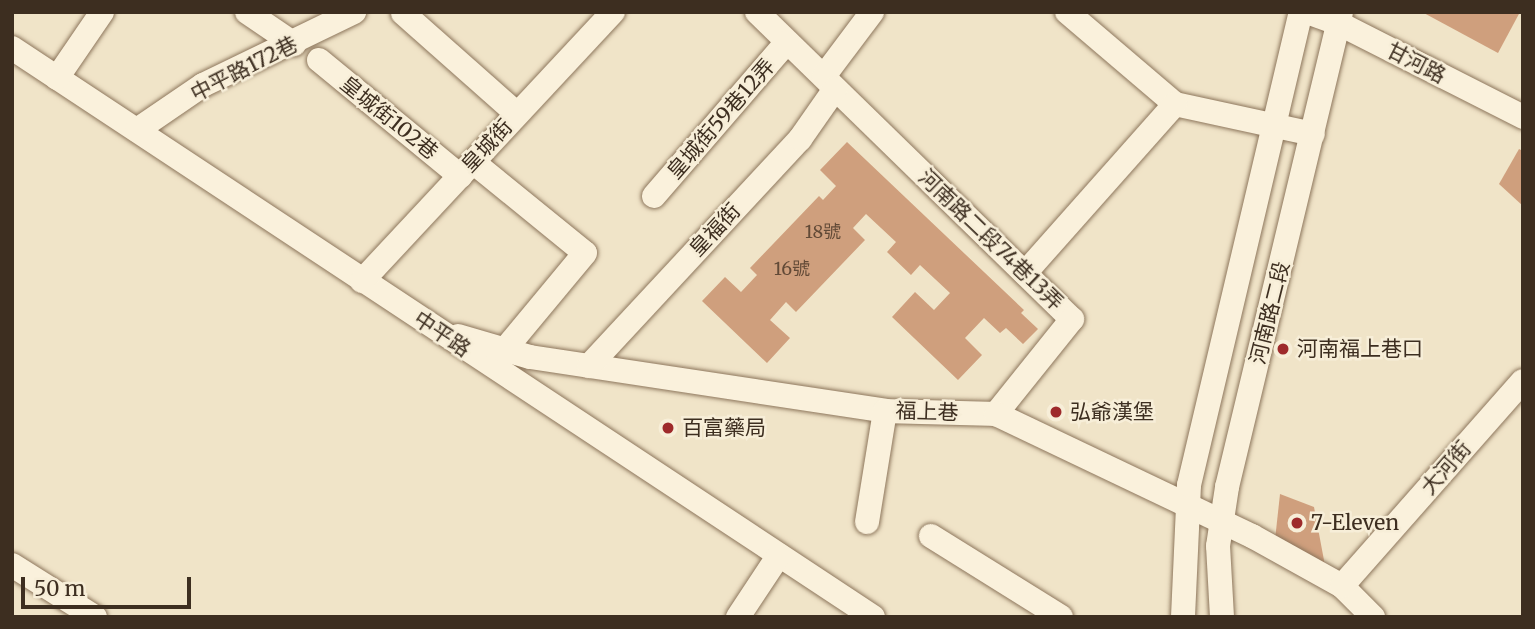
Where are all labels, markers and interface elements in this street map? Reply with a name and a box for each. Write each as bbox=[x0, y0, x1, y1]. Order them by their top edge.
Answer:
street label: 中平路172巷 bbox=[186, 31, 302, 107]
street label: 甘河路 bbox=[1382, 37, 1450, 89]
street label: 皇城街59巷12弄 bbox=[662, 54, 780, 184]
street label: 皇城街102巷 bbox=[335, 71, 443, 165]
street label: 皇城街 bbox=[456, 114, 518, 178]
street label: 河南路二段74巷13弄 bbox=[914, 165, 1068, 315]
street label: 皇福街 bbox=[684, 198, 746, 262]
house number: 18號 bbox=[805, 221, 841, 243]
house number: 16號 bbox=[774, 258, 810, 280]
street label: 河南路二段 bbox=[1245, 259, 1295, 367]
street label: 中平路 bbox=[409, 306, 475, 362]
place label: 河南福上巷口 bbox=[1297, 336, 1423, 362]
marker: 河南福上巷口 bbox=[1275, 341, 1291, 357]
street label: 福上巷 bbox=[895, 398, 959, 426]
place label: 弘爺漢堡 bbox=[1070, 399, 1154, 425]
marker: 弘爺漢堡 bbox=[1048, 404, 1064, 420]
place label: 百富藥局 bbox=[682, 415, 766, 441]
marker: 百富藥局 bbox=[660, 420, 676, 436]
street label: 大河街 bbox=[1416, 436, 1476, 500]
place label: 7-Eleven bbox=[1311, 510, 1399, 536]
marker: 7-Eleven bbox=[1289, 515, 1305, 531]
scale bar bbox=[24, 562, 194, 606]
text: 50 m bbox=[34, 575, 85, 602]

